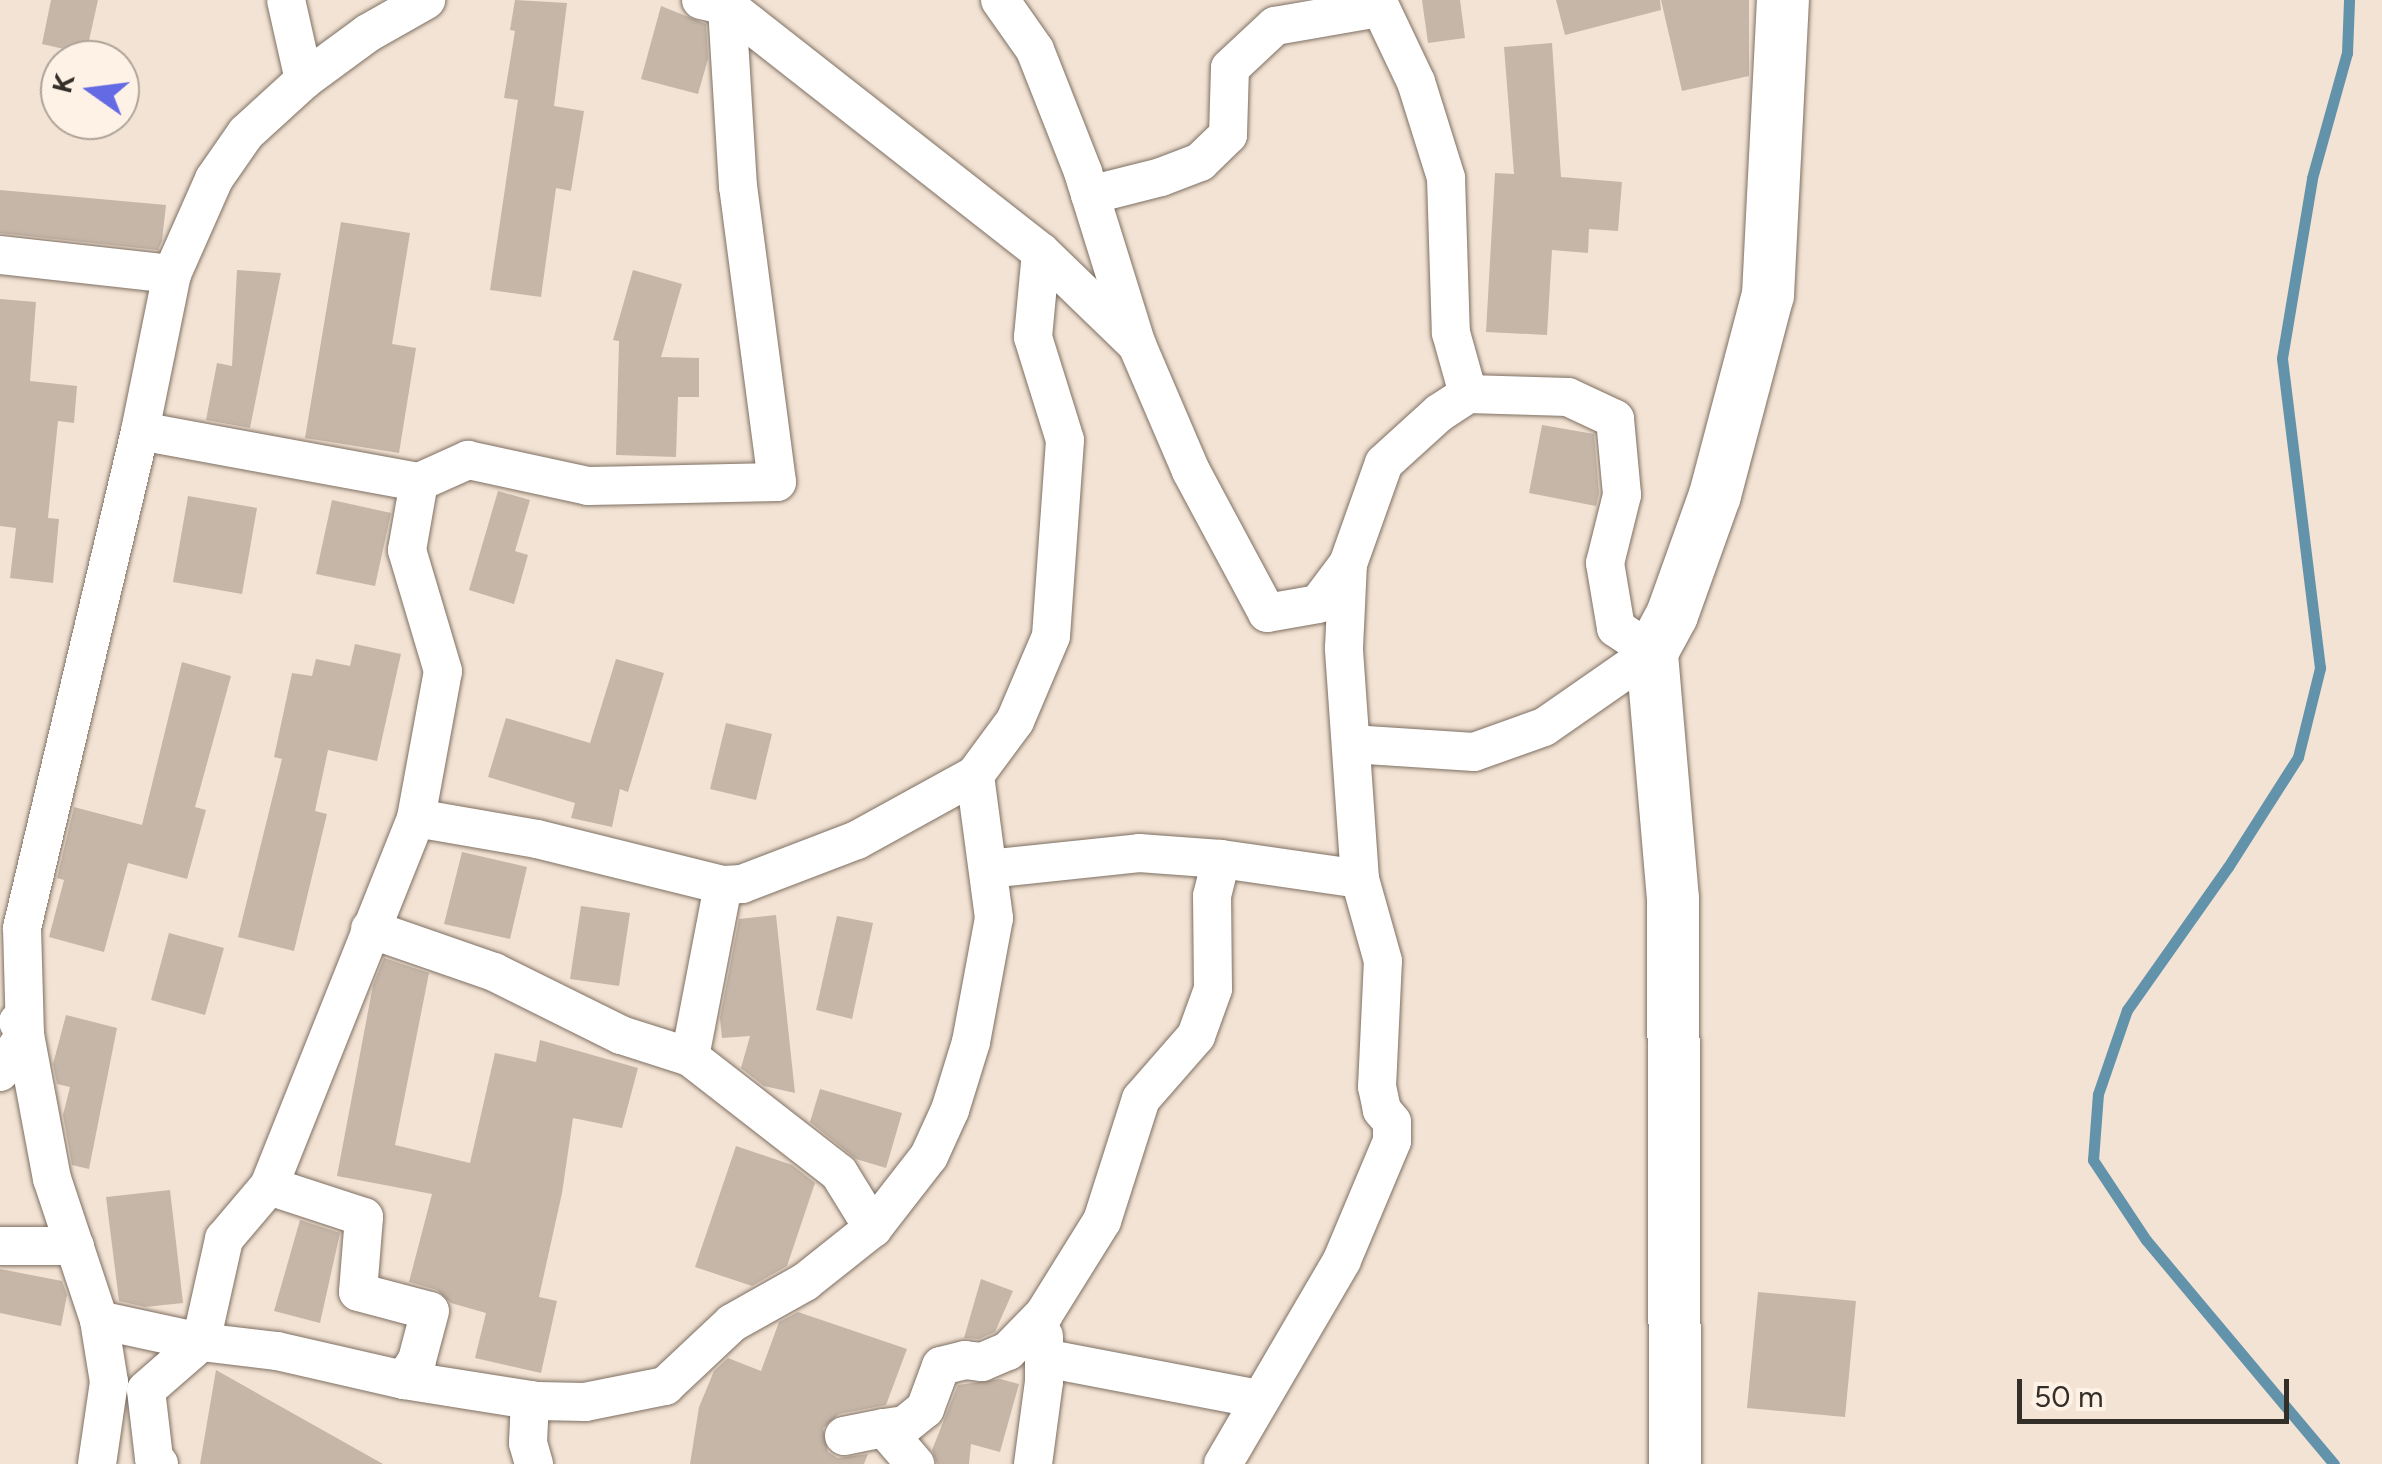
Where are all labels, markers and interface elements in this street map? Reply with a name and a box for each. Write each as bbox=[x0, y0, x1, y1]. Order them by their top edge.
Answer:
north arrow bbox=[40, 40, 140, 140]
text: K bbox=[44, 70, 82, 96]
scale bar bbox=[2022, 1359, 2294, 1421]
text: 50 m bbox=[2034, 1378, 2103, 1415]

